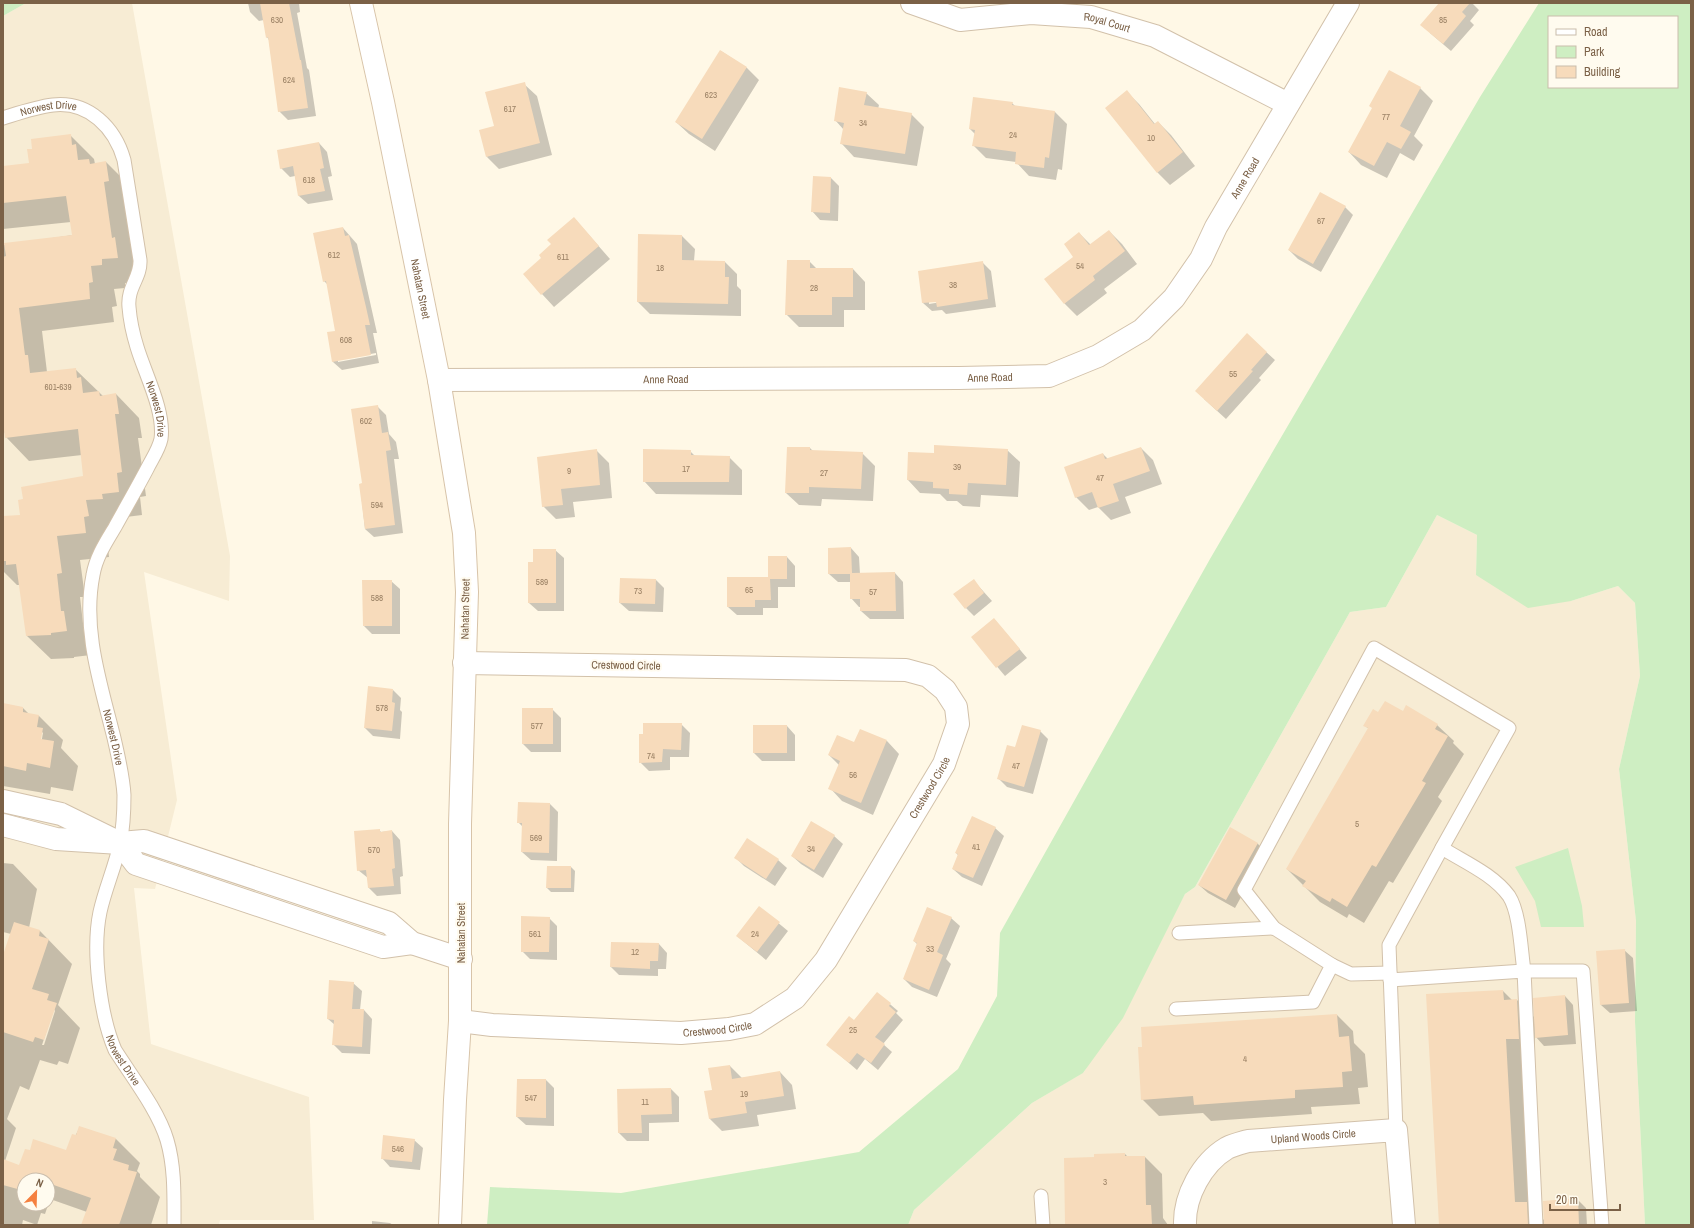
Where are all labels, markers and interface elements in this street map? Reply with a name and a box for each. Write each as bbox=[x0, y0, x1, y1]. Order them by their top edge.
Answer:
street label: Royal Court bbox=[1083, 10, 1132, 35]
house number: 630 bbox=[271, 14, 283, 26]
house number: 85 bbox=[1439, 14, 1447, 26]
legend bbox=[1548, 16, 1678, 88]
text: Road bbox=[1584, 24, 1608, 40]
text: Park bbox=[1584, 44, 1604, 60]
text: Building bbox=[1584, 64, 1621, 80]
house number: 624 bbox=[283, 74, 295, 86]
house number: 623 bbox=[705, 89, 717, 101]
street label: Norwest Drive bbox=[18, 98, 78, 119]
house number: 617 bbox=[504, 103, 516, 115]
house number: 77 bbox=[1382, 111, 1390, 123]
house number: 34 bbox=[859, 117, 867, 129]
house number: 24 bbox=[1009, 129, 1017, 141]
house number: 10 bbox=[1147, 132, 1155, 144]
street label: Anne Road bbox=[1227, 155, 1262, 202]
house number: 618 bbox=[303, 174, 315, 186]
house number: 67 bbox=[1317, 215, 1325, 227]
house number: 612 bbox=[328, 249, 340, 261]
house number: 611 bbox=[557, 251, 569, 263]
street label: Nahatan Street bbox=[408, 258, 434, 321]
house number: 54 bbox=[1076, 260, 1084, 272]
house number: 18 bbox=[656, 262, 664, 274]
house number: 38 bbox=[949, 279, 957, 291]
house number: 28 bbox=[810, 282, 818, 294]
house number: 608 bbox=[340, 334, 352, 346]
house number: 55 bbox=[1229, 368, 1237, 380]
street label: Anne Road bbox=[966, 370, 1013, 385]
street label: Anne Road bbox=[642, 372, 689, 386]
street label: Norwest Drive bbox=[143, 379, 169, 438]
house number: 601-639 bbox=[44, 381, 72, 393]
house number: 602 bbox=[360, 415, 372, 427]
house number: 39 bbox=[953, 461, 961, 473]
house number: 17 bbox=[682, 463, 690, 475]
house number: 9 bbox=[567, 465, 571, 477]
house number: 27 bbox=[820, 467, 828, 479]
house number: 47 bbox=[1096, 472, 1104, 484]
house number: 594 bbox=[371, 499, 383, 511]
house number: 589 bbox=[536, 576, 548, 588]
street label: Nahatan Street bbox=[457, 578, 473, 639]
house number: 65 bbox=[745, 584, 753, 596]
house number: 73 bbox=[634, 585, 642, 597]
house number: 57 bbox=[869, 586, 877, 598]
house number: 588 bbox=[371, 592, 383, 604]
street label: Crestwood Circle bbox=[591, 657, 661, 673]
house number: 578 bbox=[376, 702, 388, 714]
street label: Norwest Drive bbox=[100, 708, 127, 766]
house number: 577 bbox=[531, 720, 543, 732]
house number: 74 bbox=[647, 750, 655, 762]
street label: Crestwood Circle bbox=[906, 755, 953, 821]
house number: 47 bbox=[1012, 760, 1020, 772]
house number: 56 bbox=[849, 769, 857, 781]
house number: 5 bbox=[1355, 818, 1359, 830]
house number: 569 bbox=[530, 832, 542, 844]
house number: 41 bbox=[972, 841, 980, 853]
house number: 34 bbox=[807, 843, 815, 855]
house number: 570 bbox=[368, 844, 380, 856]
street label: Nahatan Street bbox=[454, 902, 468, 963]
house number: 561 bbox=[529, 928, 541, 940]
house number: 24 bbox=[751, 928, 759, 940]
house number: 33 bbox=[926, 943, 934, 955]
house number: 12 bbox=[631, 946, 639, 958]
street label: Crestwood Circle bbox=[682, 1018, 753, 1040]
house number: 25 bbox=[849, 1024, 857, 1036]
street label: Norwest Drive bbox=[103, 1033, 144, 1088]
house number: 4 bbox=[1243, 1053, 1247, 1065]
house number: 19 bbox=[740, 1088, 748, 1100]
house number: 547 bbox=[525, 1092, 537, 1104]
house number: 11 bbox=[641, 1096, 649, 1108]
street label: Upland Woods Circle bbox=[1270, 1126, 1356, 1146]
house number: 546 bbox=[392, 1143, 404, 1155]
north arrow bbox=[16, 1172, 56, 1212]
text: N bbox=[34, 1175, 46, 1191]
house number: 3 bbox=[1103, 1176, 1107, 1188]
scale bar bbox=[1550, 1186, 1620, 1212]
text: 20 m bbox=[1556, 1192, 1578, 1208]

